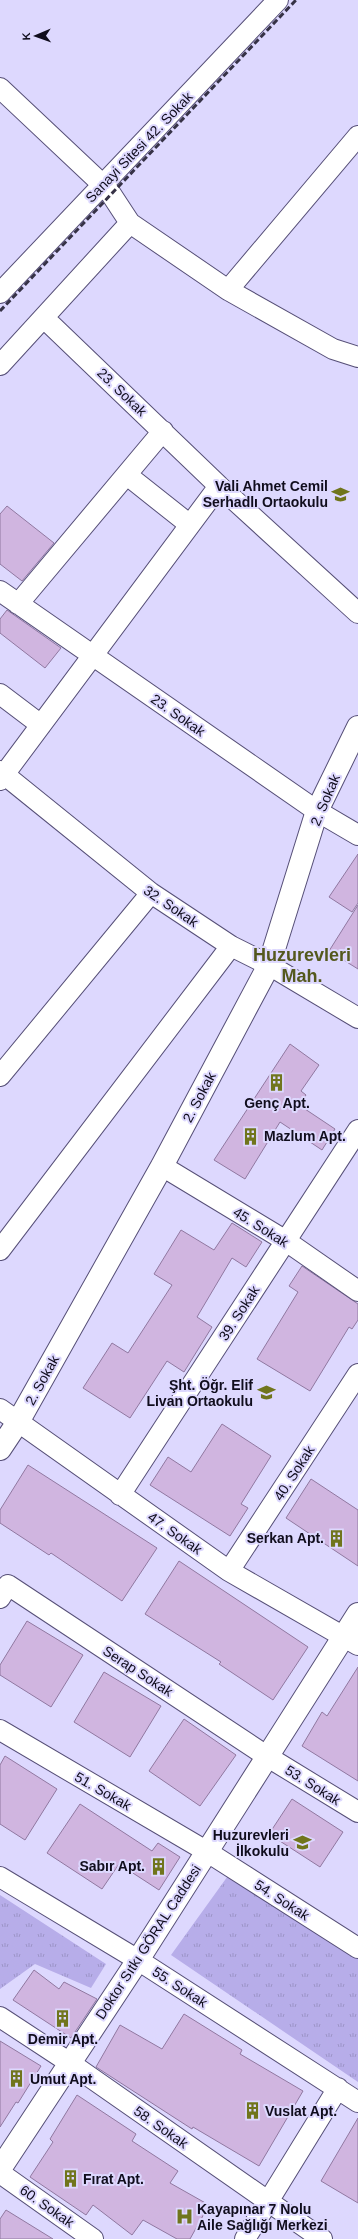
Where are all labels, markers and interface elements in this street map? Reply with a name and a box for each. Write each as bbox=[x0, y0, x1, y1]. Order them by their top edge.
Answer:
north arrow bbox=[16, 16, 56, 56]
text: K bbox=[20, 32, 32, 41]
street label: Sanayi Sitesi 42. Sokak bbox=[82, 88, 197, 205]
street label: 23. Sokak bbox=[94, 365, 151, 420]
place label: Vali Ahmet Cemil Serhadlı Ortaokulu bbox=[203, 478, 328, 510]
school or university icon: Vali Ahmet Cemil Serhadlı Ortaokulu bbox=[331, 484, 351, 504]
street label: 23. Sokak bbox=[148, 691, 209, 740]
street label: 2. Sokak bbox=[307, 771, 343, 828]
street label: 32. Sokak bbox=[141, 882, 202, 931]
district label: Huzurevleri Mah. bbox=[253, 945, 351, 986]
street label: 2. Sokak bbox=[179, 1068, 219, 1125]
building icon: Genç Apt. bbox=[267, 1073, 287, 1093]
place label: Genç Apt. bbox=[244, 1095, 310, 1111]
building icon: Mazlum Apt. bbox=[241, 1126, 261, 1146]
place label: Mazlum Apt. bbox=[264, 1128, 346, 1144]
street label: 45. Sokak bbox=[230, 1204, 292, 1251]
street label: 39. Sokak bbox=[215, 1282, 263, 1343]
street label: 2. Sokak bbox=[22, 1351, 63, 1408]
place label: Şht. Öğr. Elif Livan Ortaokulu bbox=[146, 1377, 253, 1409]
school or university icon: Şht. Öğr. Elif Livan Ortaokulu bbox=[256, 1383, 276, 1403]
street label: 40. Sokak bbox=[270, 1442, 318, 1503]
street label: 47. Sokak bbox=[145, 1509, 206, 1558]
building icon: Serkan Apt. bbox=[327, 1528, 347, 1548]
place label: Serkan Apt. bbox=[247, 1530, 324, 1546]
street label: Serap Sokak bbox=[100, 1642, 177, 1700]
street label: 53. Sokak bbox=[282, 1762, 344, 1809]
street label: 51. Sokak bbox=[72, 1769, 135, 1814]
place label: Huzurevleri İlkokulu bbox=[213, 1827, 289, 1859]
school or university icon: Huzurevleri İlkokulu bbox=[292, 1833, 312, 1853]
building icon: Sabır Apt. bbox=[148, 1856, 168, 1876]
place label: Sabır Apt. bbox=[79, 1858, 145, 1874]
street label: Doktor Sıtkı GÖRAL Caddesi bbox=[91, 1861, 204, 2022]
street label: 54. Sokak bbox=[252, 1876, 313, 1924]
street label: 55. Sokak bbox=[150, 1963, 211, 2011]
building icon: Demir Apt. bbox=[53, 2009, 73, 2029]
place label: Demir Apt. bbox=[28, 2031, 98, 2047]
building icon: Umut Apt. bbox=[7, 2069, 27, 2089]
place label: Umut Apt. bbox=[30, 2071, 96, 2087]
building icon: Vuslat Apt. bbox=[242, 2101, 262, 2121]
street label: 58. Sokak bbox=[131, 2103, 192, 2152]
place label: Vuslat Apt. bbox=[265, 2103, 337, 2119]
building icon: Fırat Apt. bbox=[60, 2169, 80, 2189]
place label: Fırat Apt. bbox=[83, 2171, 144, 2187]
street label: 60. Sokak bbox=[17, 2182, 78, 2231]
place label: Kayapınar 7 Nolu Aile Sağlığı Merkezi bbox=[197, 2201, 328, 2233]
hospital icon: Kayapınar 7 Nolu Aile Sağlığı Merkezi bbox=[174, 2207, 194, 2227]

